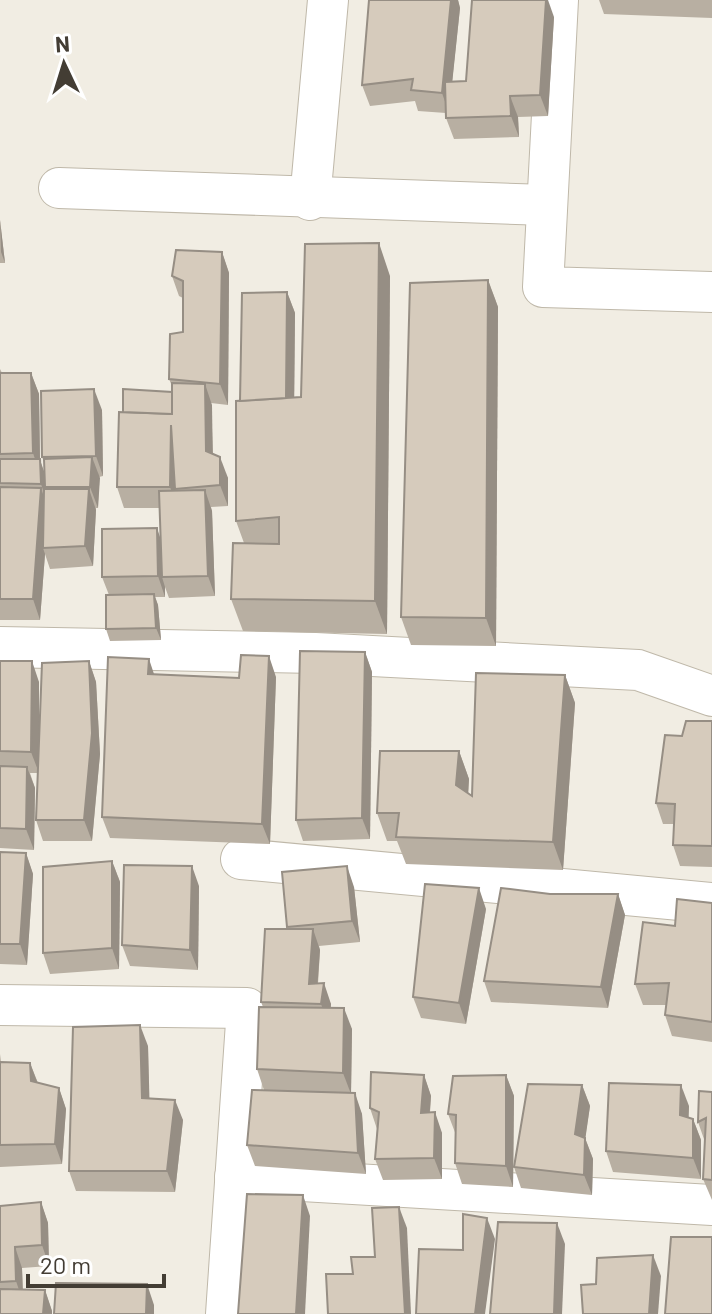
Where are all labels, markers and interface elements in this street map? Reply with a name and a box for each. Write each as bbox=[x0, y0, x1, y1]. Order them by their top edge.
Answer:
north arrow bbox=[24, 24, 104, 104]
text: N bbox=[54, 30, 71, 57]
scale bar bbox=[28, 1238, 164, 1288]
text: 20 m bbox=[40, 1250, 91, 1279]

